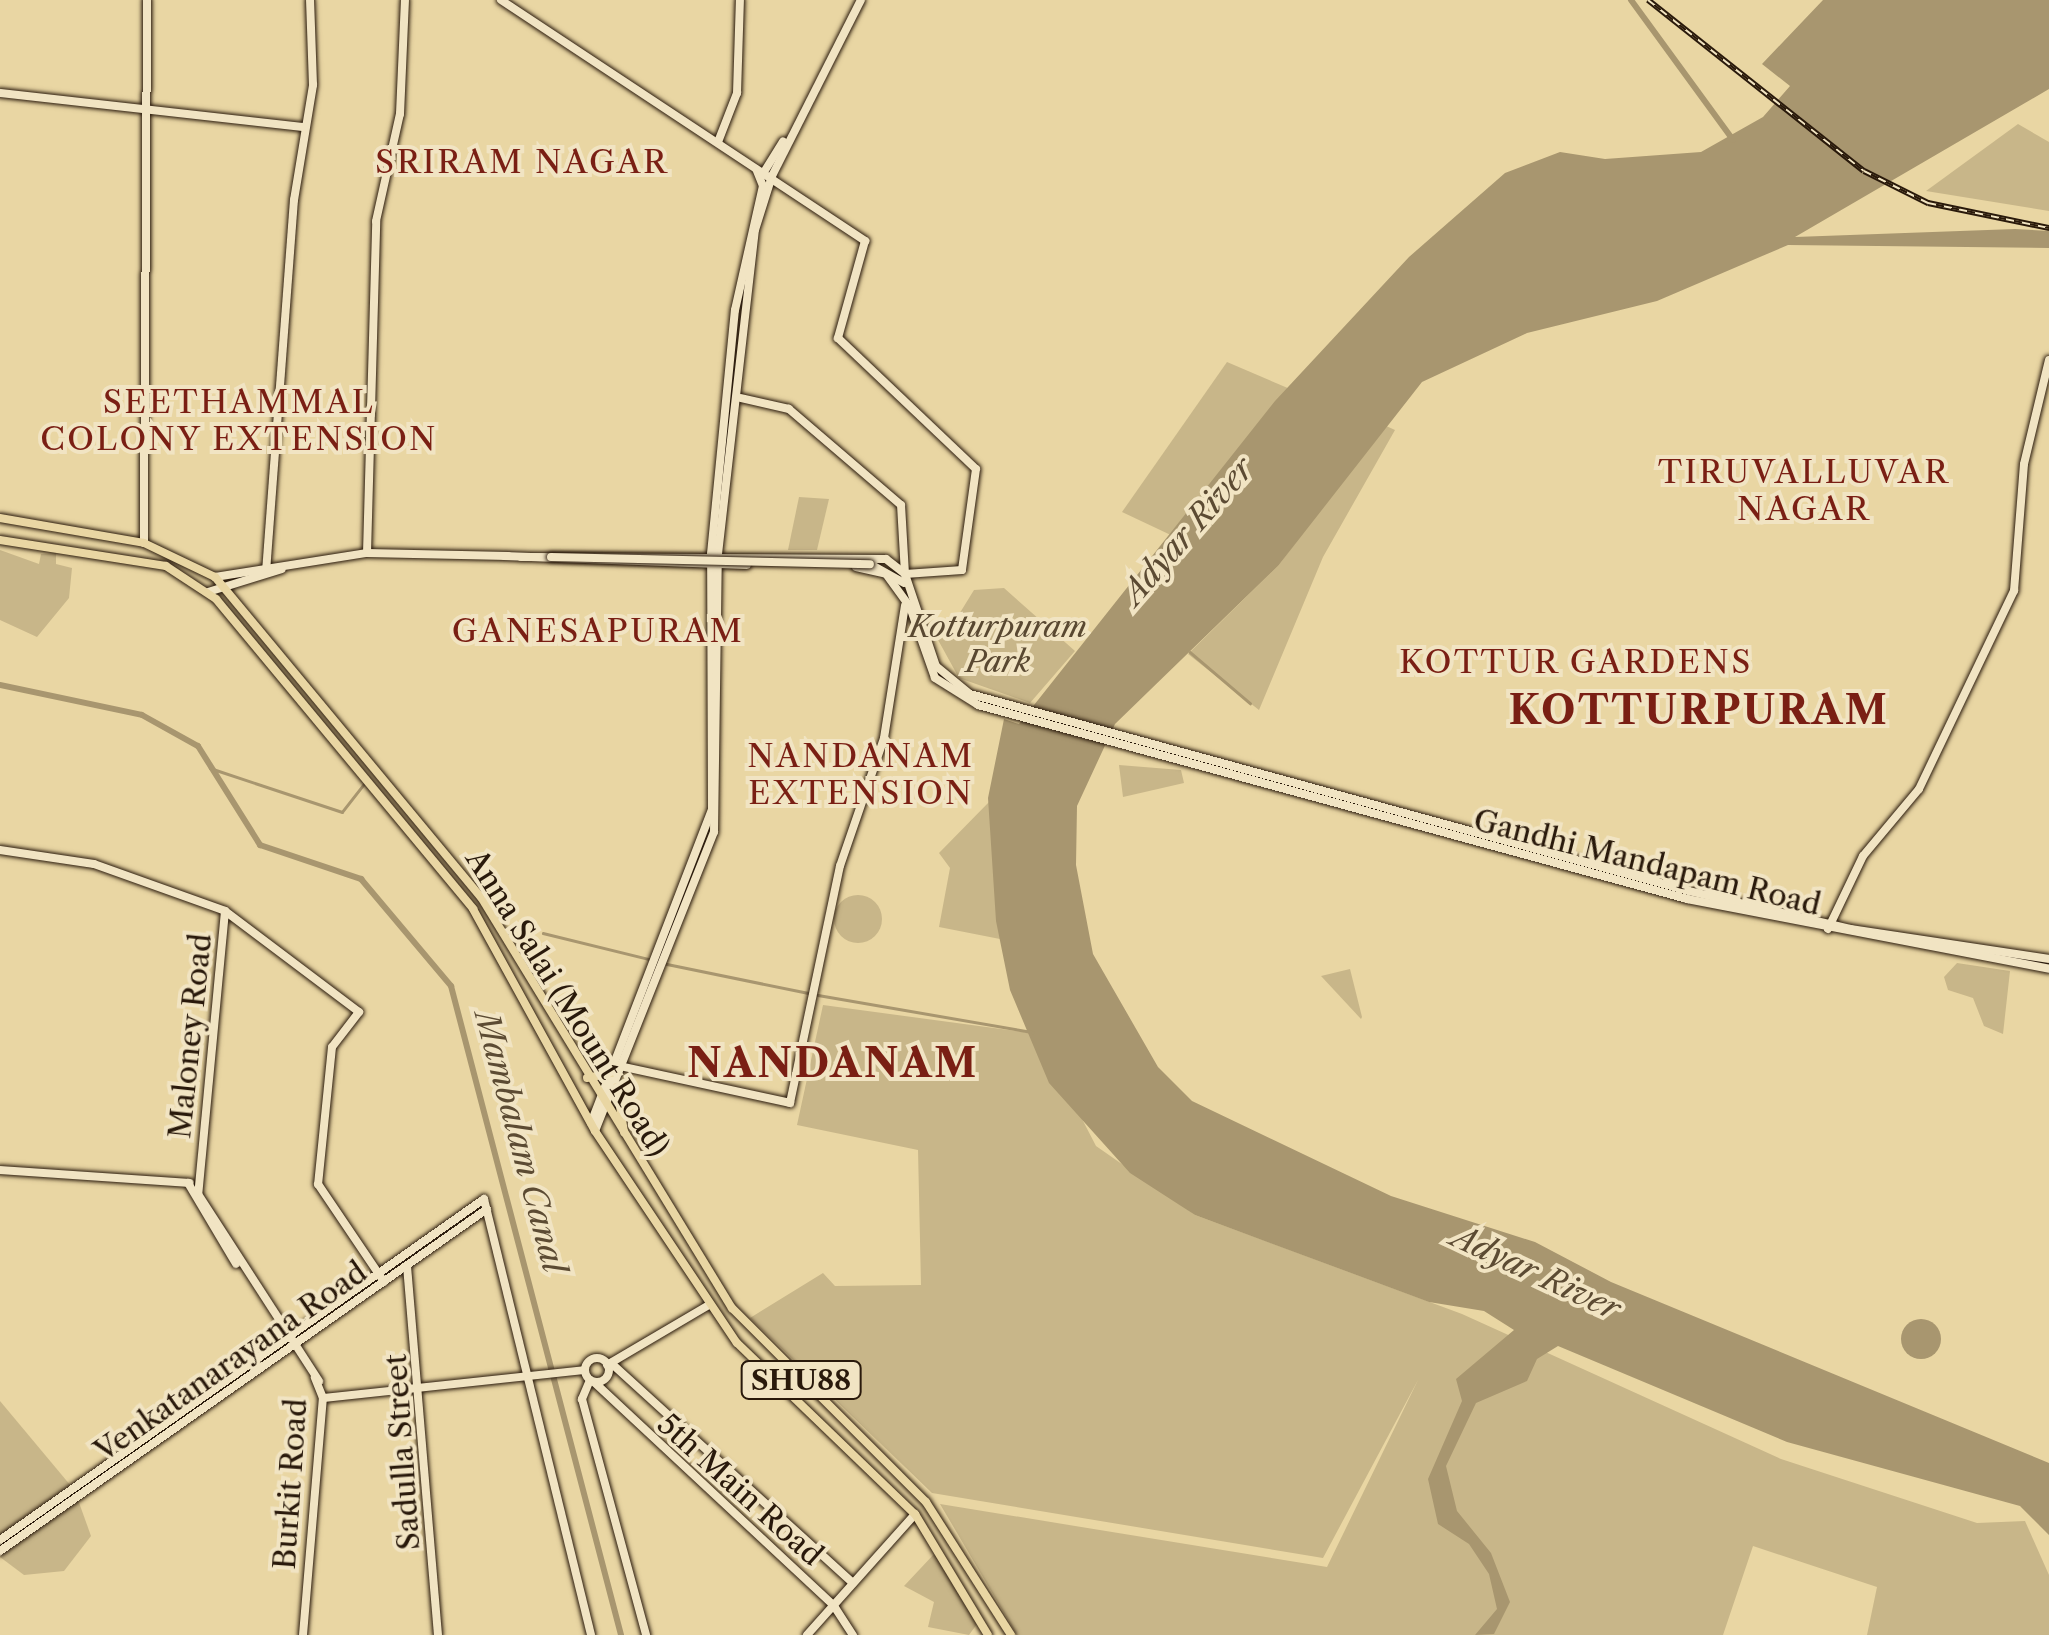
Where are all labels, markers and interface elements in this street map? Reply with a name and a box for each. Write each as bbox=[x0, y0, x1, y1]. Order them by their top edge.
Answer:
district label: SRIRAM NAGAR bbox=[375, 143, 669, 181]
district label: SEETHAMMAL COLONY EXTENSION bbox=[40, 384, 438, 459]
water label: Adyar River bbox=[1114, 450, 1262, 612]
district label: TIRUVALLUVAR NAGAR bbox=[1658, 454, 1950, 529]
park label: Kotturpuram Park bbox=[909, 609, 1087, 680]
district label: GANESAPURAM bbox=[452, 612, 744, 650]
district label: KOTTUR GARDENS bbox=[1399, 643, 1753, 681]
district label: KOTTURPURAM bbox=[1508, 686, 1890, 734]
district label: NANDANAM EXTENSION bbox=[747, 738, 975, 813]
street label: Gandhi Mandapam Road bbox=[1470, 802, 1824, 924]
street label: Anna Salai (Mount Road) bbox=[458, 843, 676, 1163]
street label: Maloney Road bbox=[162, 931, 220, 1141]
water label: Mambalam Canal bbox=[467, 1007, 573, 1277]
district label: NANDANAM bbox=[687, 1039, 979, 1087]
water label: Adyar River bbox=[1446, 1217, 1626, 1329]
street label: Venkatanarayana Road bbox=[88, 1254, 374, 1470]
street label: Sadulla Street bbox=[378, 1352, 428, 1552]
road number: SHU88 bbox=[738, 1357, 864, 1403]
street label: Burkit Road bbox=[267, 1397, 315, 1571]
street label: 5th Main Road bbox=[650, 1406, 830, 1574]

